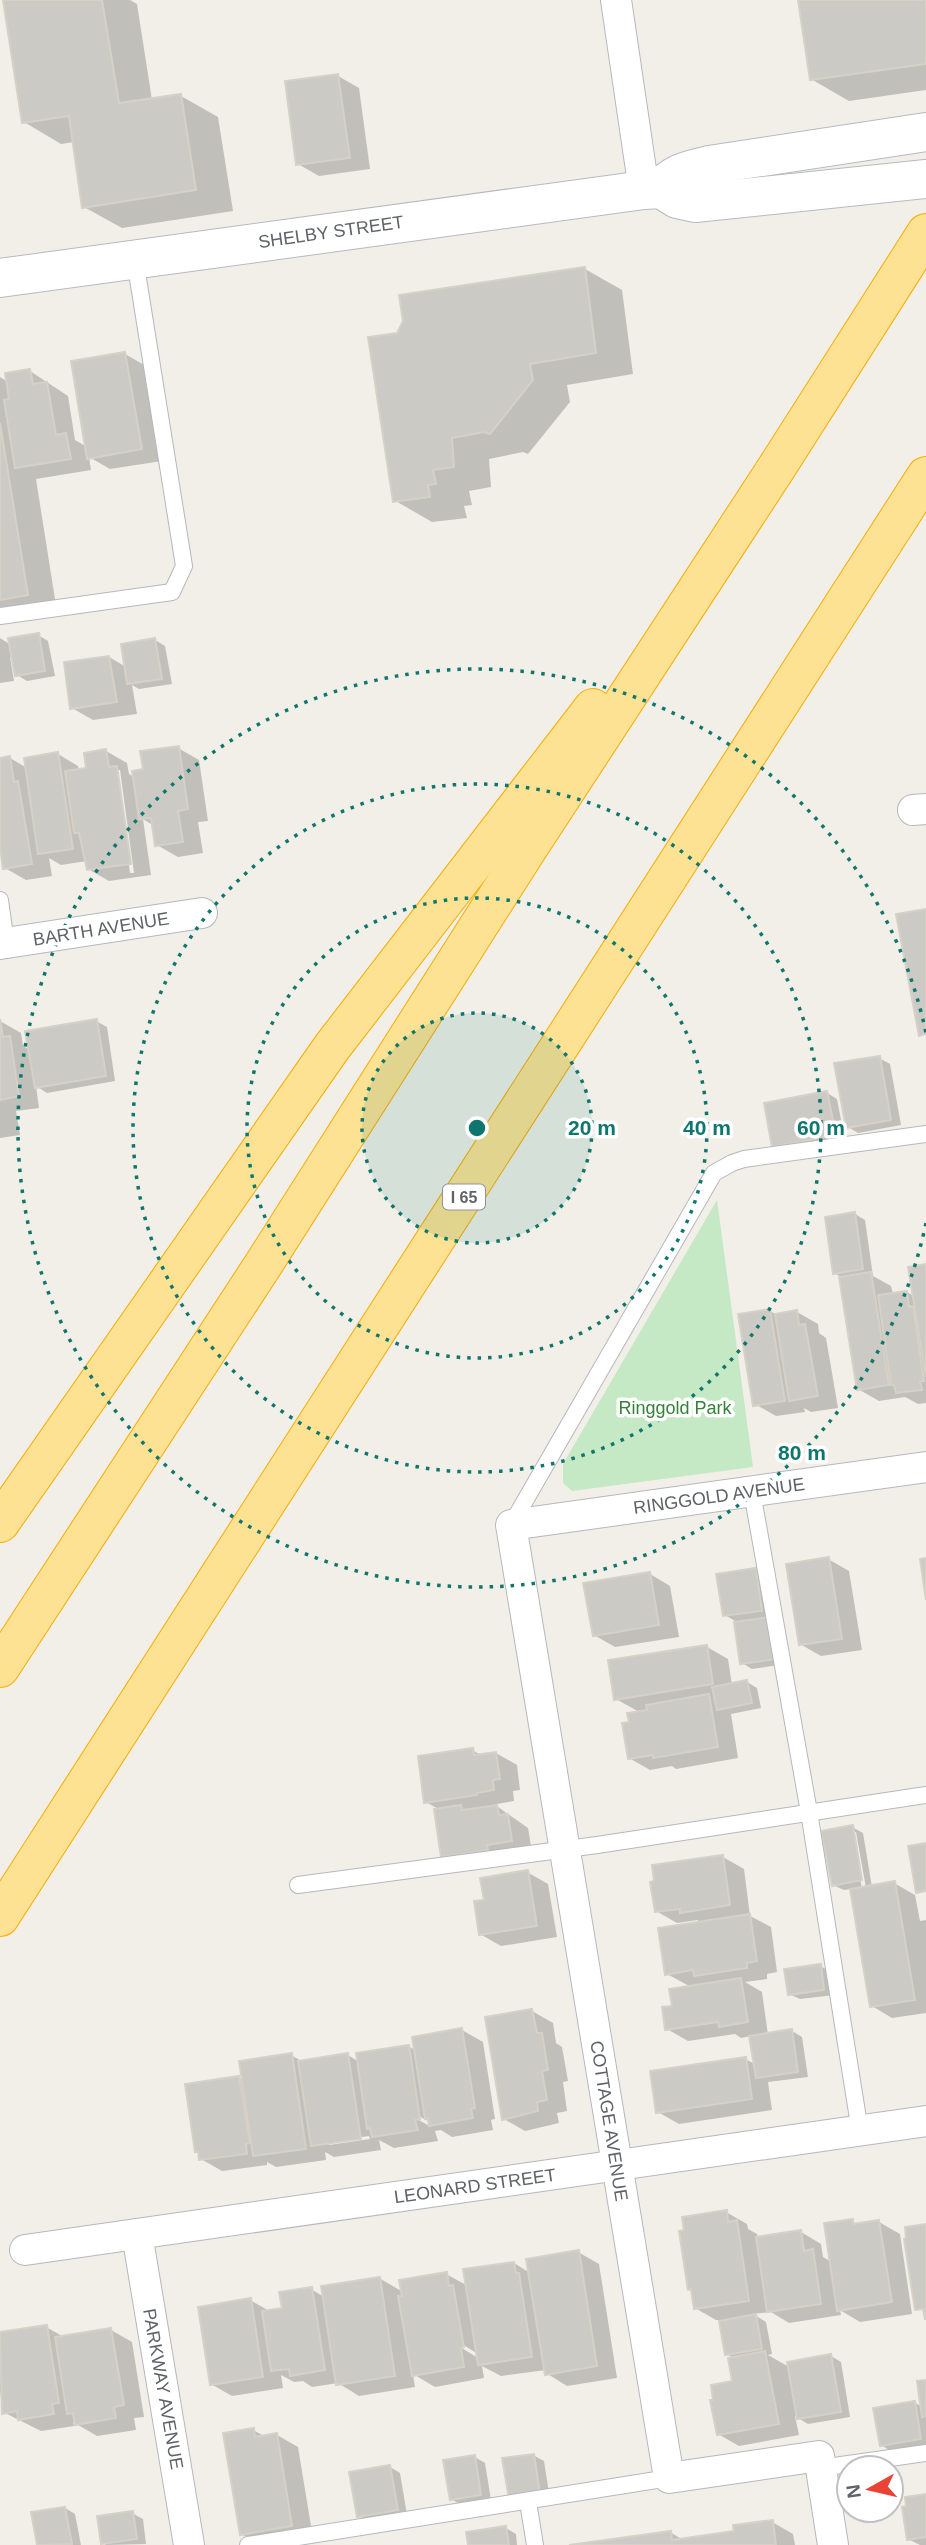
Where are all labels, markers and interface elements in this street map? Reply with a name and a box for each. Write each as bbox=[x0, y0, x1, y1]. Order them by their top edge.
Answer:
street label: SHELBY STREET bbox=[257, 212, 405, 252]
street label: BARTH AVENUE bbox=[32, 908, 170, 950]
centre of rings bbox=[465, 1116, 489, 1140]
text: 20 m bbox=[568, 1116, 616, 1139]
text: 40 m bbox=[683, 1116, 731, 1139]
text: 60 m bbox=[797, 1116, 845, 1139]
road number: I 65 bbox=[443, 1184, 485, 1210]
park label: Ringgold Park bbox=[618, 1398, 733, 1418]
text: 80 m bbox=[778, 1441, 826, 1464]
street label: RINGGOLD AVENUE bbox=[632, 1474, 806, 1518]
street label: COTTAGE AVENUE bbox=[586, 2039, 632, 2203]
street label: LEONARD STREET bbox=[393, 2165, 557, 2207]
street label: PARKWAY AVENUE bbox=[139, 2307, 187, 2471]
north arrow bbox=[835, 2454, 905, 2524]
text: N bbox=[842, 2483, 865, 2500]

